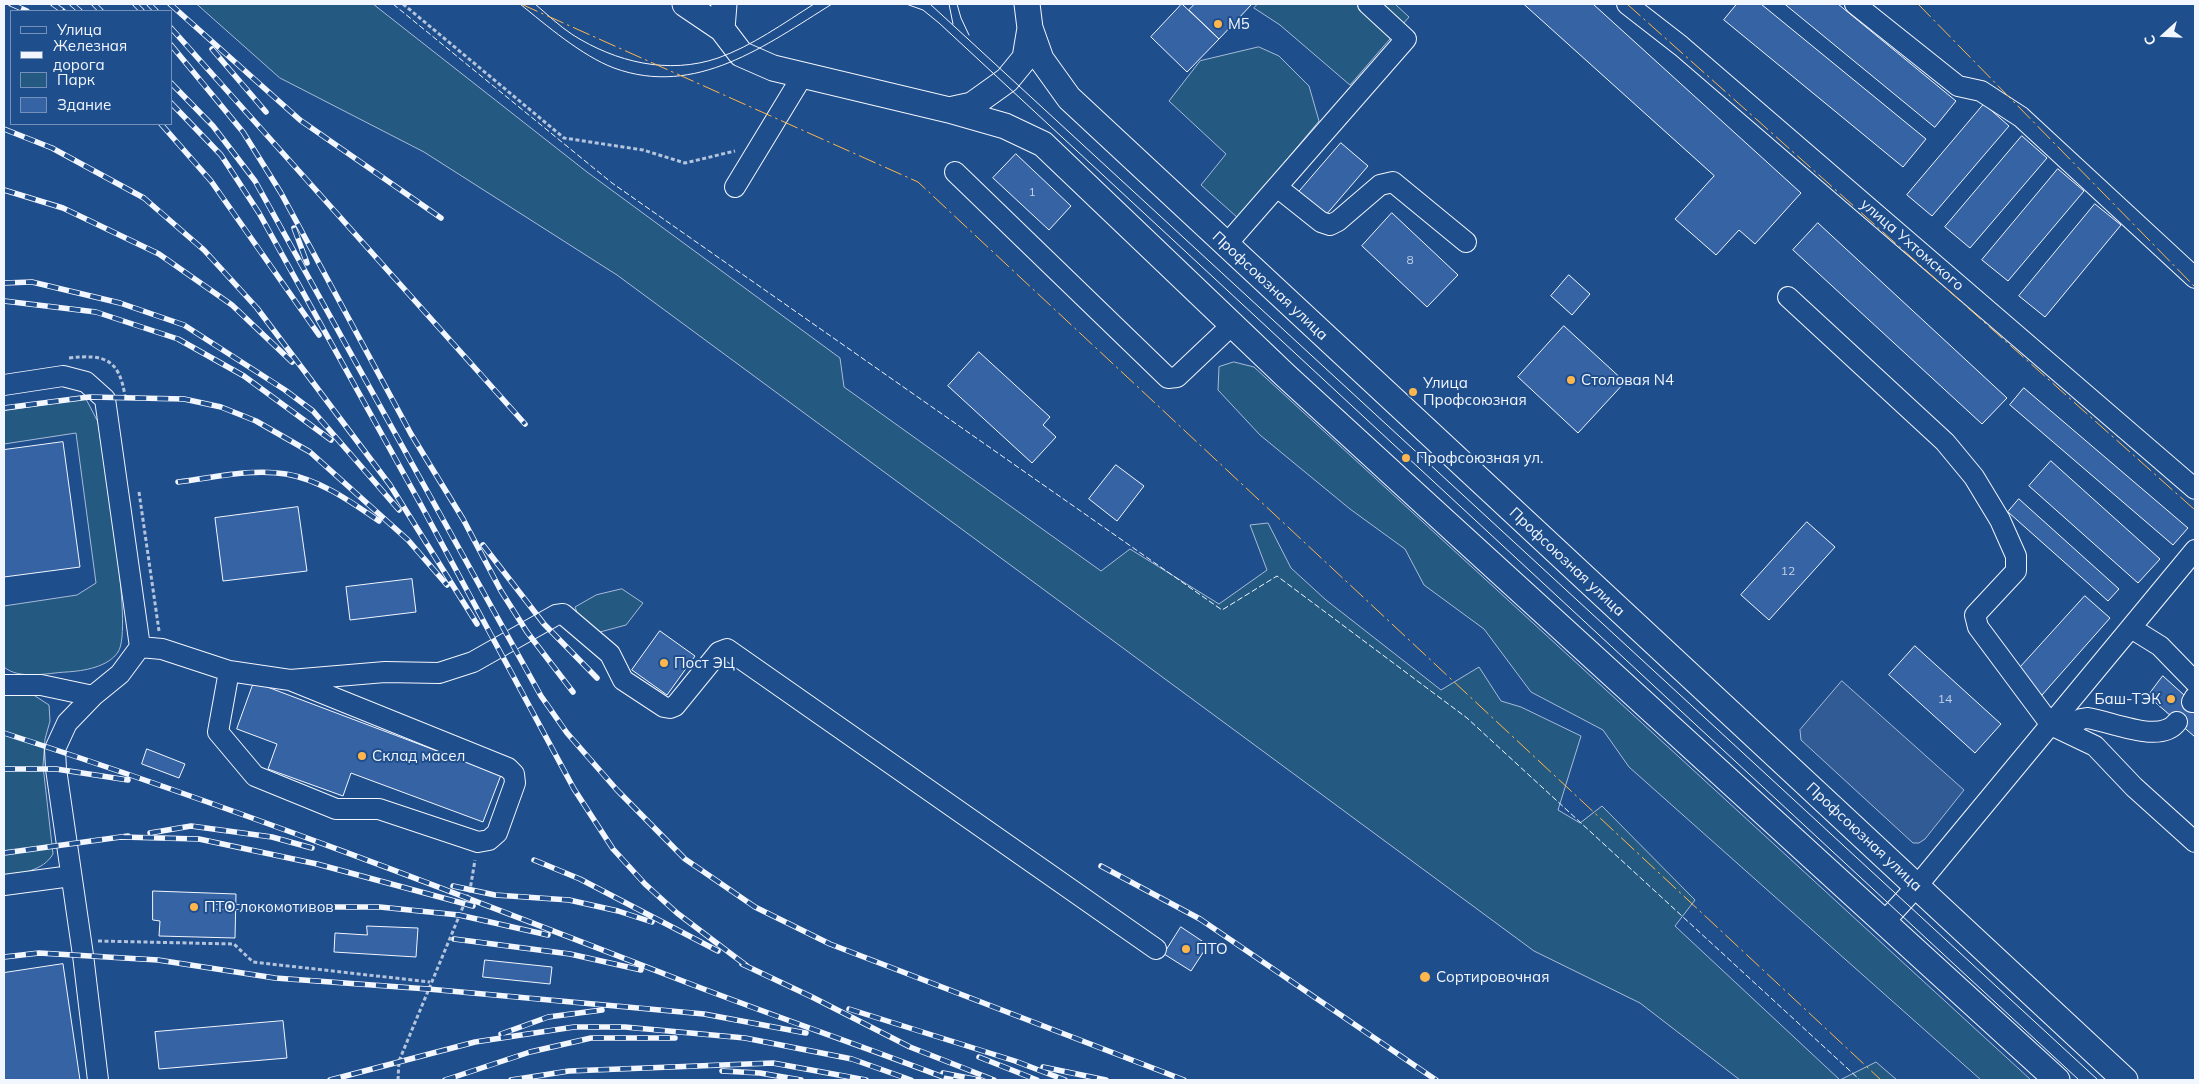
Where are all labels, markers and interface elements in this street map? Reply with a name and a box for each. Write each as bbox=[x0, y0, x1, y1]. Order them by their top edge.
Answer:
legend bbox=[10, 10, 172, 125]
north arrow bbox=[2139, 10, 2189, 60]
place label: М5 bbox=[1228, 15, 1250, 33]
marker: М5 bbox=[1212, 18, 1224, 30]
text: Улица bbox=[57, 20, 102, 39]
text: С bbox=[2140, 33, 2160, 48]
text: Железная дорога bbox=[53, 36, 127, 74]
text: Парк bbox=[57, 70, 95, 89]
text: Здание bbox=[57, 95, 111, 114]
house number: 1 bbox=[1028, 185, 1036, 199]
street label: улица Ухтомского bbox=[1857, 195, 1967, 295]
street label: Профсоюзная улица bbox=[1209, 228, 1331, 344]
house number: 8 bbox=[1406, 253, 1414, 267]
place label: Столовая N4 bbox=[1581, 371, 1674, 389]
place label: Улица Профсоюзная bbox=[1423, 374, 1527, 409]
marker: Столовая N4 bbox=[1565, 374, 1577, 386]
marker: Улица Профсоюзная bbox=[1407, 386, 1419, 398]
place label: Профсоюзная ул. bbox=[1416, 449, 1543, 467]
marker: Профсоюзная ул. bbox=[1400, 452, 1412, 464]
street label: Профсоюзная улица bbox=[1506, 504, 1628, 620]
house number: 12 bbox=[1781, 564, 1795, 578]
place label: Пост ЭЦ bbox=[674, 654, 735, 672]
marker: Пост ЭЦ bbox=[658, 657, 670, 669]
place label: Баш-ТЭК bbox=[2094, 690, 2161, 708]
house number: 14 bbox=[1938, 692, 1952, 706]
marker: Баш-ТЭК bbox=[2165, 693, 2177, 705]
place label: Склад масел bbox=[372, 747, 465, 765]
marker: Склад масел bbox=[356, 750, 368, 762]
street label: Профсоюзная улица bbox=[1803, 779, 1925, 895]
place label: ПТО локомотивов bbox=[204, 898, 334, 916]
marker: ПТО локомотивов bbox=[188, 901, 200, 913]
place label: ПТО bbox=[1196, 940, 1227, 958]
marker: ПТО bbox=[1180, 943, 1192, 955]
place label: Сортировочная bbox=[1436, 968, 1549, 986]
marker: Сортировочная bbox=[1418, 970, 1432, 984]

